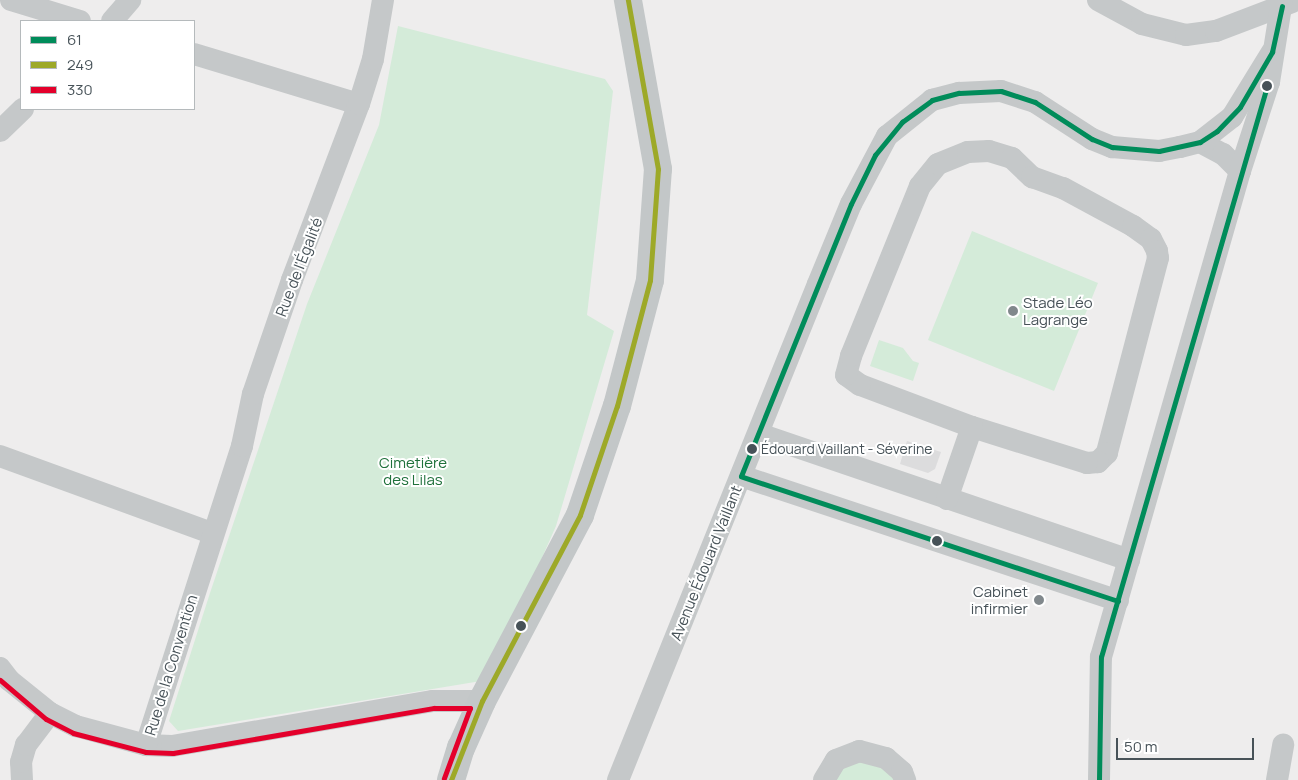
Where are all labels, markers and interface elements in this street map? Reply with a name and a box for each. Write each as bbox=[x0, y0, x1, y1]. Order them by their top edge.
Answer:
legend bbox=[20, 20, 195, 110]
text: 61 bbox=[67, 29, 82, 50]
text: 249 bbox=[67, 54, 93, 75]
text: 330 bbox=[67, 79, 93, 100]
unlabelled marker bbox=[1262, 81, 1272, 91]
street label: Rue de l'Égalité bbox=[272, 215, 326, 319]
place label: Stade Léo Lagrange bbox=[1023, 293, 1093, 328]
marker: Stade Léo Lagrange bbox=[1007, 305, 1019, 317]
place label: Édouard Vaillant - Séverine bbox=[761, 441, 933, 457]
marker: Édouard Vaillant - Séverine bbox=[747, 444, 757, 454]
park label: Cimetière des Lilas bbox=[379, 453, 447, 488]
street label: Avenue Édouard Vaillant bbox=[667, 483, 745, 643]
unlabelled marker bbox=[932, 536, 942, 546]
place label: Cabinet infirmier bbox=[971, 582, 1028, 617]
street label: Rue de la Convention bbox=[141, 592, 201, 738]
marker: Cabinet infirmier bbox=[1032, 593, 1046, 607]
unlabelled marker bbox=[516, 621, 526, 631]
scale bar bbox=[1118, 728, 1256, 760]
text: 50 m bbox=[1124, 736, 1158, 757]

